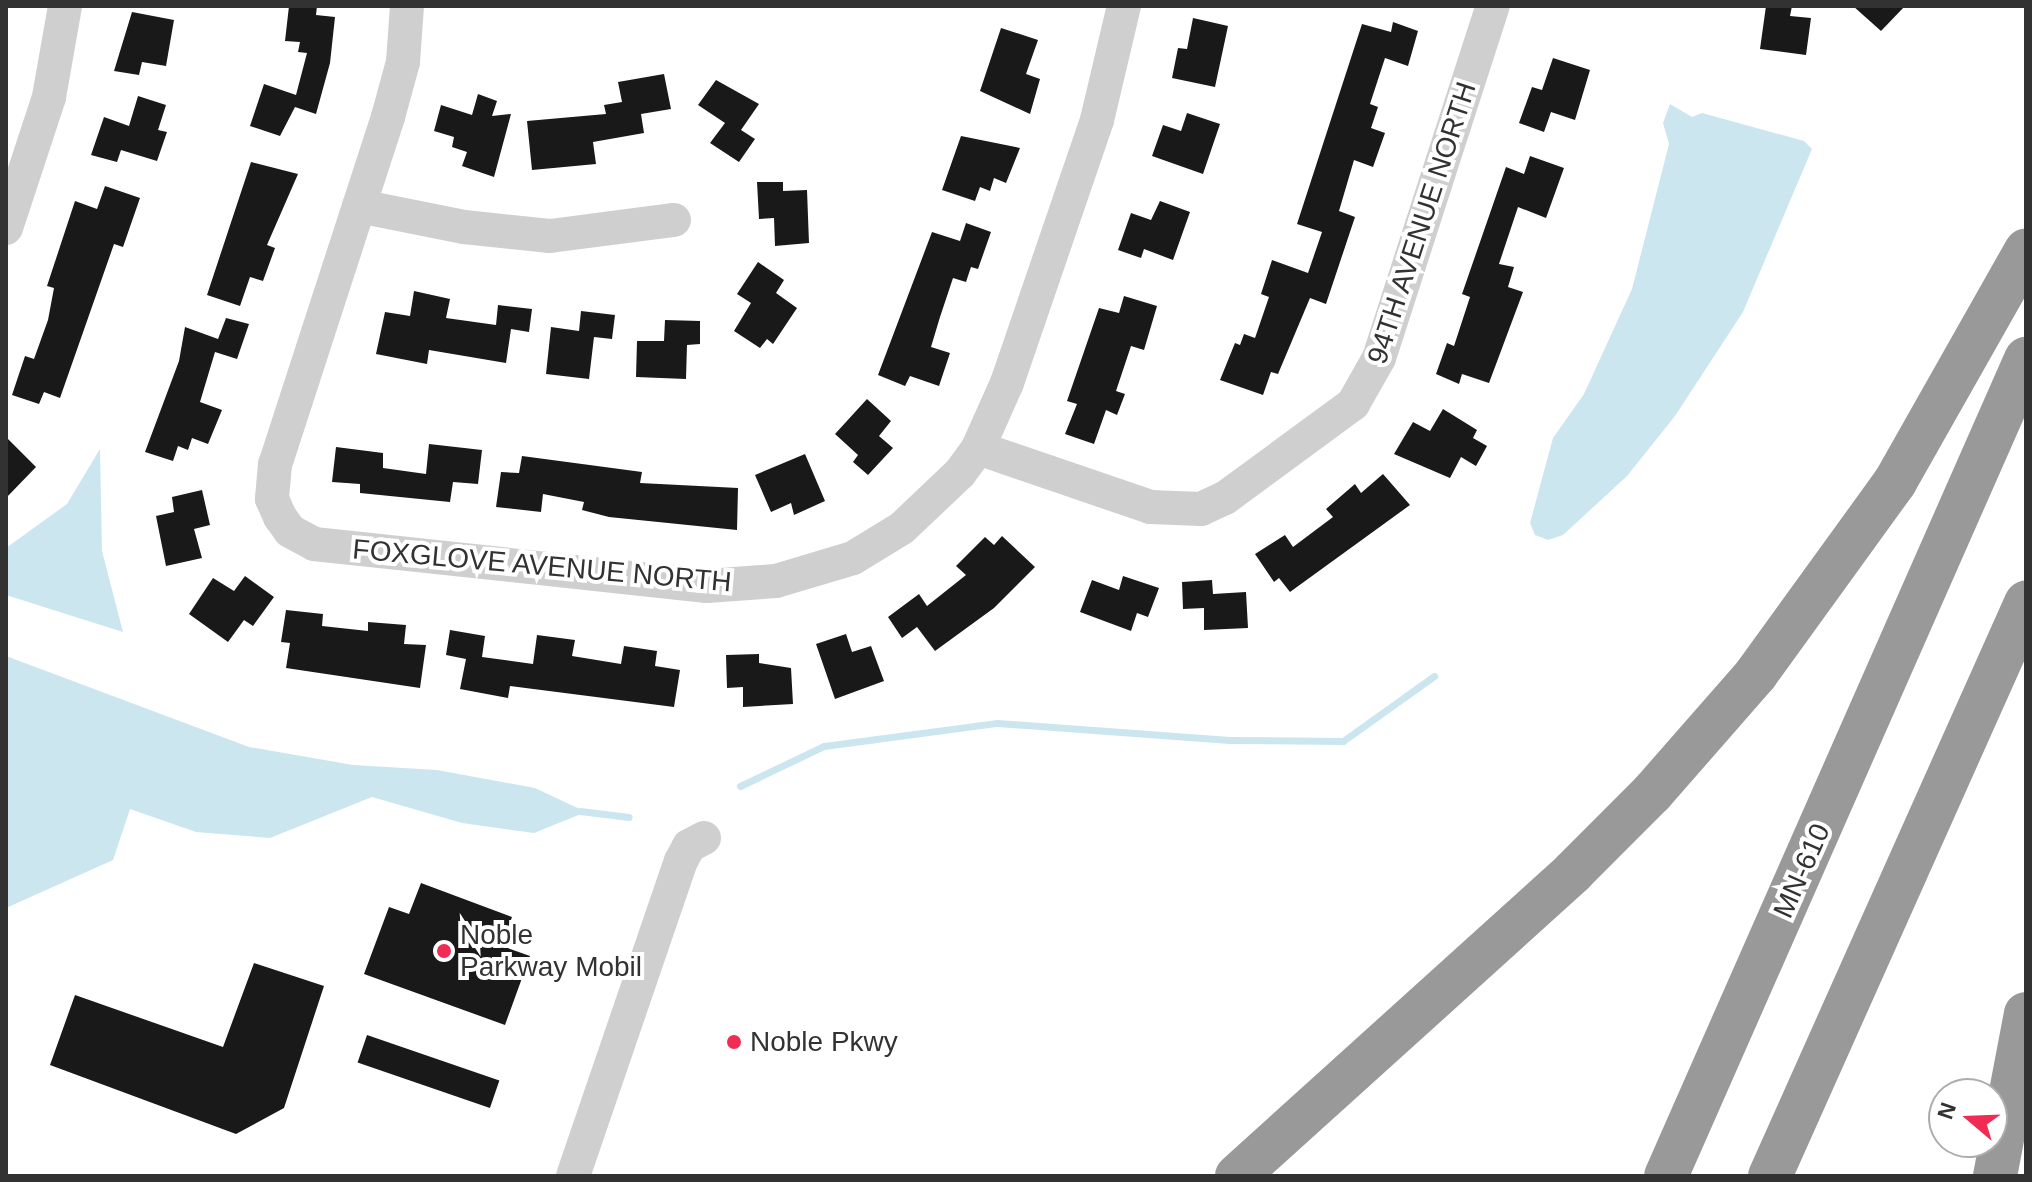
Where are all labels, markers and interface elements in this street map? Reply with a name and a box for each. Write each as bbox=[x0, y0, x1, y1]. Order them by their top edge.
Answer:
street label: 94TH AVENUE NORTH bbox=[1360, 77, 1484, 369]
street label: FOXGLOVE AVENUE NORTH bbox=[350, 533, 734, 599]
street label: MN-610 bbox=[1766, 819, 1838, 923]
place label: Noble Parkway Mobil bbox=[460, 918, 642, 984]
marker: Noble Parkway Mobil bbox=[435, 942, 453, 960]
place label: Noble Pkwy bbox=[750, 1025, 898, 1059]
marker: Noble Pkwy bbox=[725, 1033, 743, 1051]
north arrow bbox=[1928, 1078, 2008, 1158]
text: N bbox=[1932, 1099, 1961, 1122]

